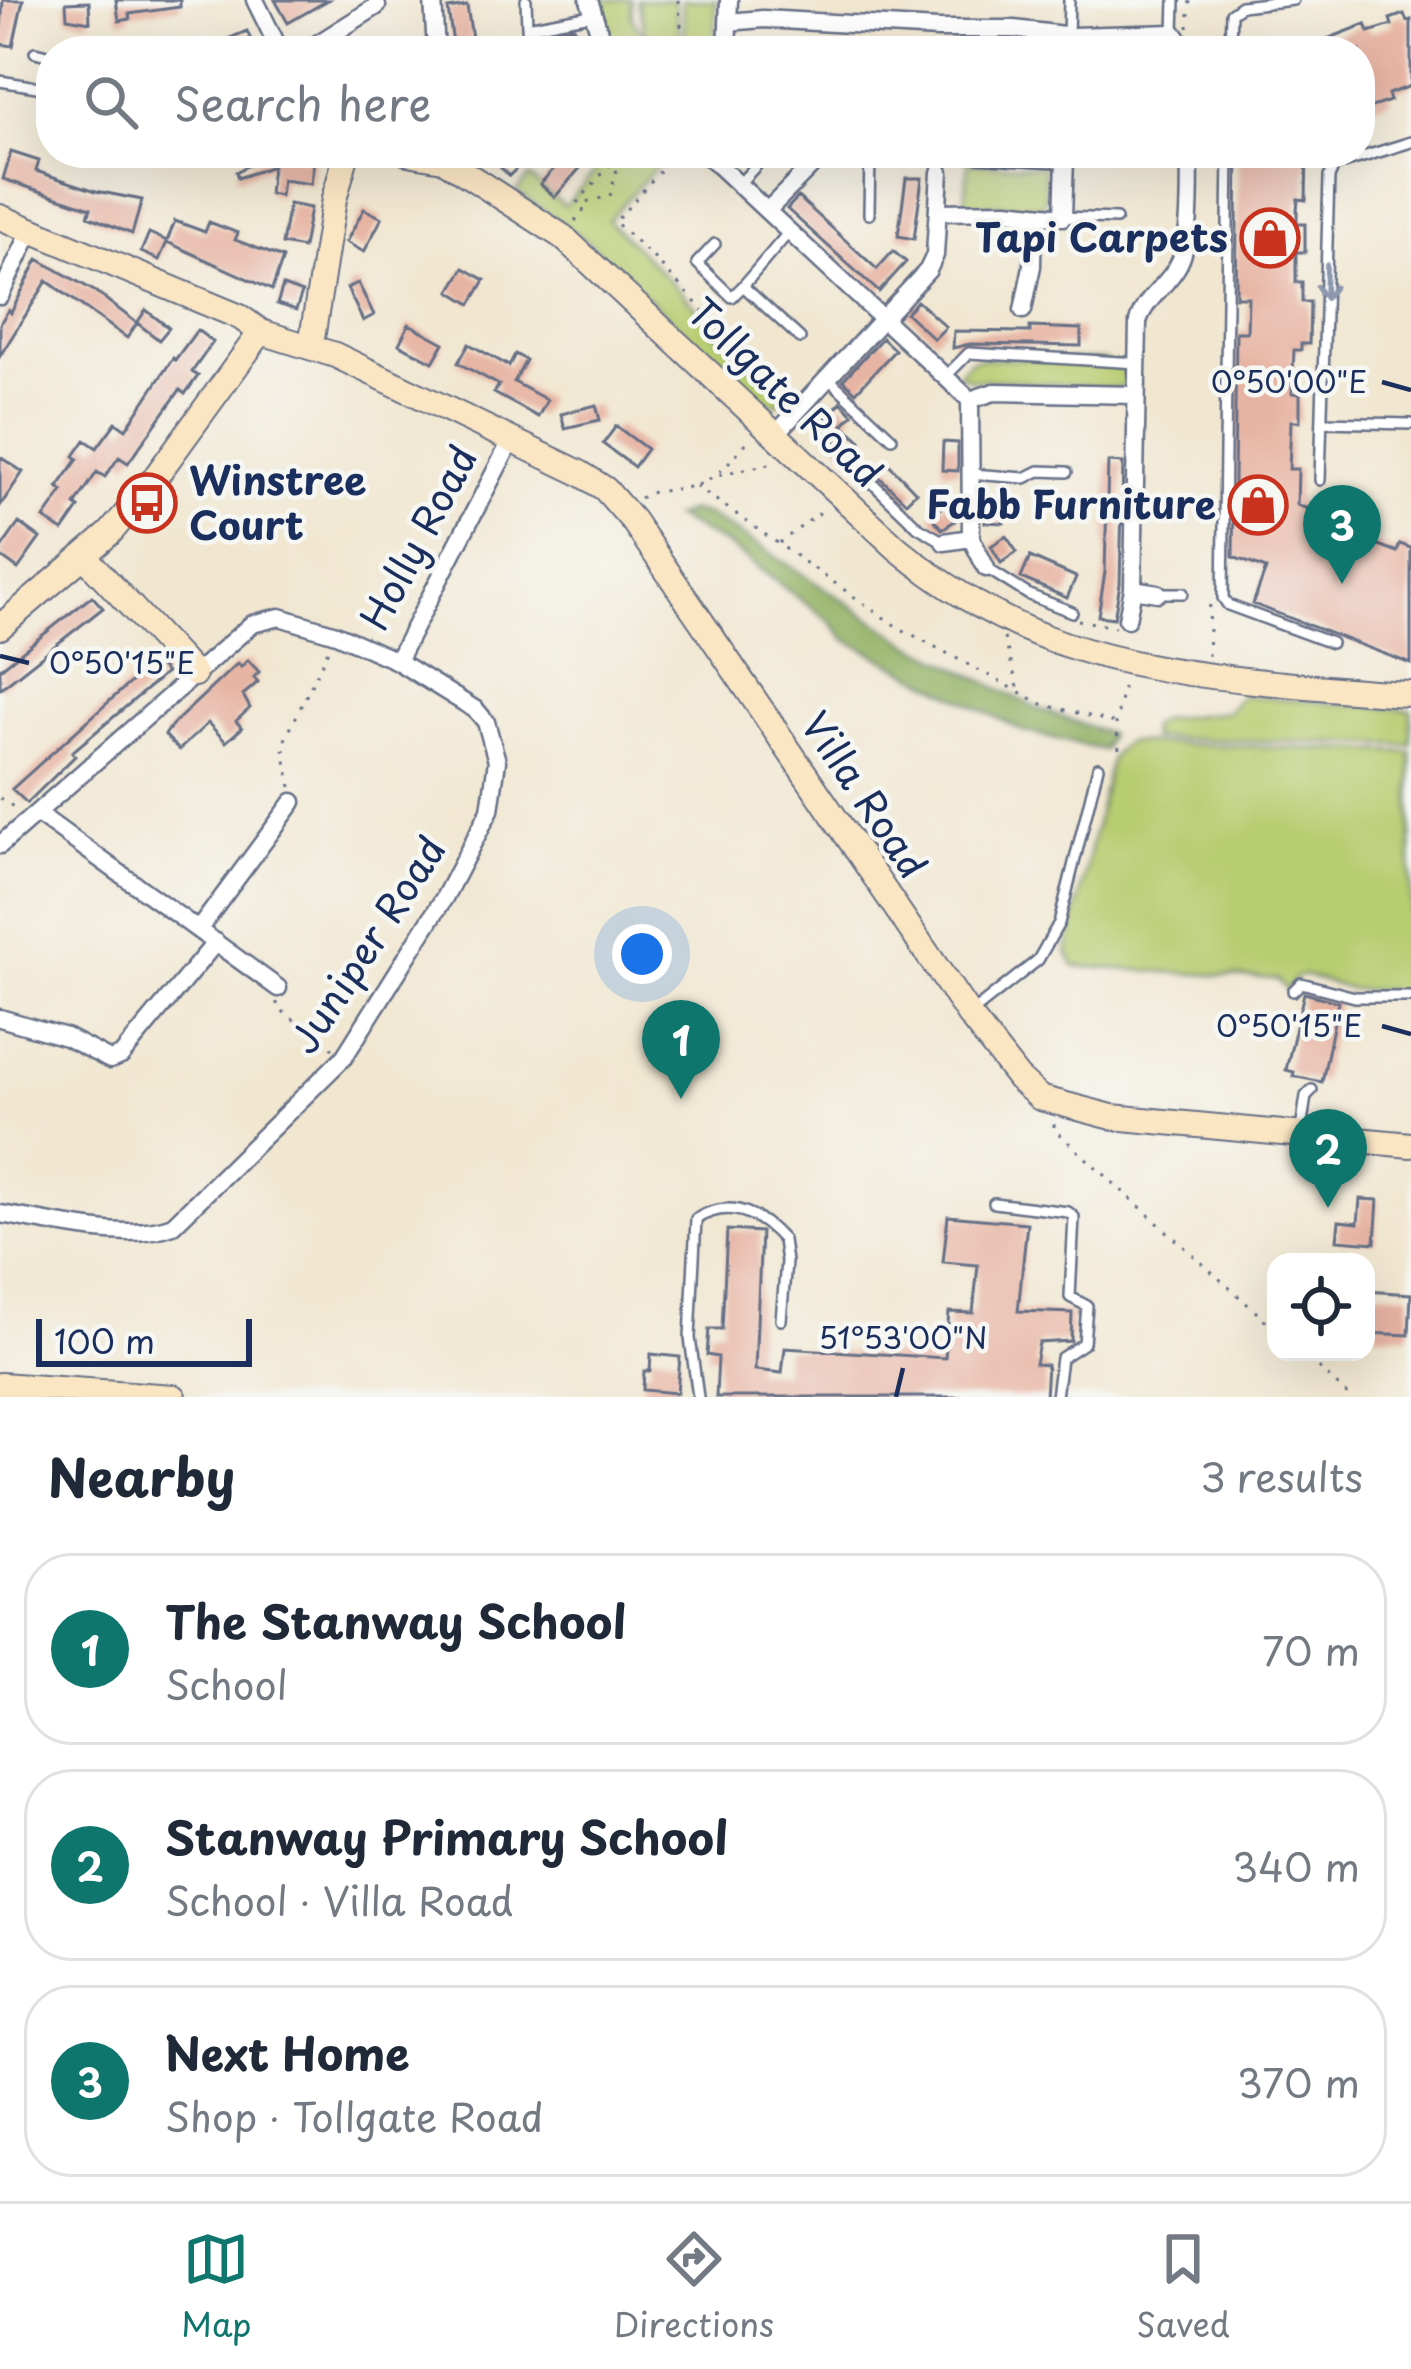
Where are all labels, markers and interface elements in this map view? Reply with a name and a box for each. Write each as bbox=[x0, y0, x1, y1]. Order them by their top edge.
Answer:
search box bbox=[36, 36, 1375, 168]
text: Search here bbox=[174, 68, 431, 136]
icon: search bbox=[78, 69, 144, 135]
place label: Tapi Carpets bbox=[975, 206, 1228, 265]
shop icon: Tapi Carpets bbox=[1239, 207, 1301, 269]
one-way arrow bbox=[1314, 262, 1337, 301]
street label: Tollgate Road bbox=[676, 283, 898, 500]
text: 0°50'00"E bbox=[1211, 358, 1367, 403]
street label: Holly Road bbox=[343, 434, 490, 640]
place label: Winstree Court bbox=[189, 449, 366, 553]
bus stop icon: Winstree Court bbox=[116, 472, 178, 534]
place label: Fabb Furniture bbox=[926, 473, 1216, 532]
shop icon: Fabb Furniture bbox=[1227, 474, 1289, 536]
pin: 3 bbox=[1303, 485, 1381, 584]
text: 0°50'15"E bbox=[49, 639, 195, 684]
street label: Villa Road bbox=[788, 698, 944, 889]
street label: Juniper Road bbox=[273, 823, 459, 1064]
your location bbox=[612, 924, 672, 984]
pin: 1 bbox=[642, 1000, 720, 1099]
text: 0°50'15"E bbox=[1216, 1002, 1362, 1047]
pin: 2 bbox=[1289, 1109, 1367, 1208]
map controls bbox=[1267, 1253, 1375, 1361]
button: locate bbox=[1267, 1253, 1375, 1361]
scale bar bbox=[36, 1313, 252, 1366]
text: 51°53'00"N bbox=[818, 1314, 988, 1359]
text: 100 m bbox=[54, 1315, 155, 1365]
text: Nearby bbox=[48, 1437, 235, 1514]
text: 3 results bbox=[1200, 1446, 1363, 1505]
text: The Stanway School bbox=[165, 1586, 626, 1654]
text: 1 bbox=[81, 1620, 99, 1679]
text: 70 m bbox=[1262, 1620, 1360, 1679]
text: School bbox=[165, 1654, 288, 1713]
text: Stanway Primary School bbox=[165, 1802, 728, 1870]
text: 2 bbox=[76, 1836, 104, 1895]
text: 340 m bbox=[1232, 1836, 1360, 1895]
text: School · Villa Road bbox=[165, 1870, 514, 1929]
text: Next Home bbox=[165, 2018, 410, 2086]
text: 3 bbox=[77, 2052, 103, 2111]
text: 370 m bbox=[1237, 2052, 1360, 2111]
text: Shop · Tollgate Road bbox=[165, 2086, 544, 2145]
tab: Map bbox=[181, 2226, 252, 2348]
tab: Directions bbox=[614, 2226, 774, 2348]
tab: Saved bbox=[1136, 2226, 1230, 2348]

